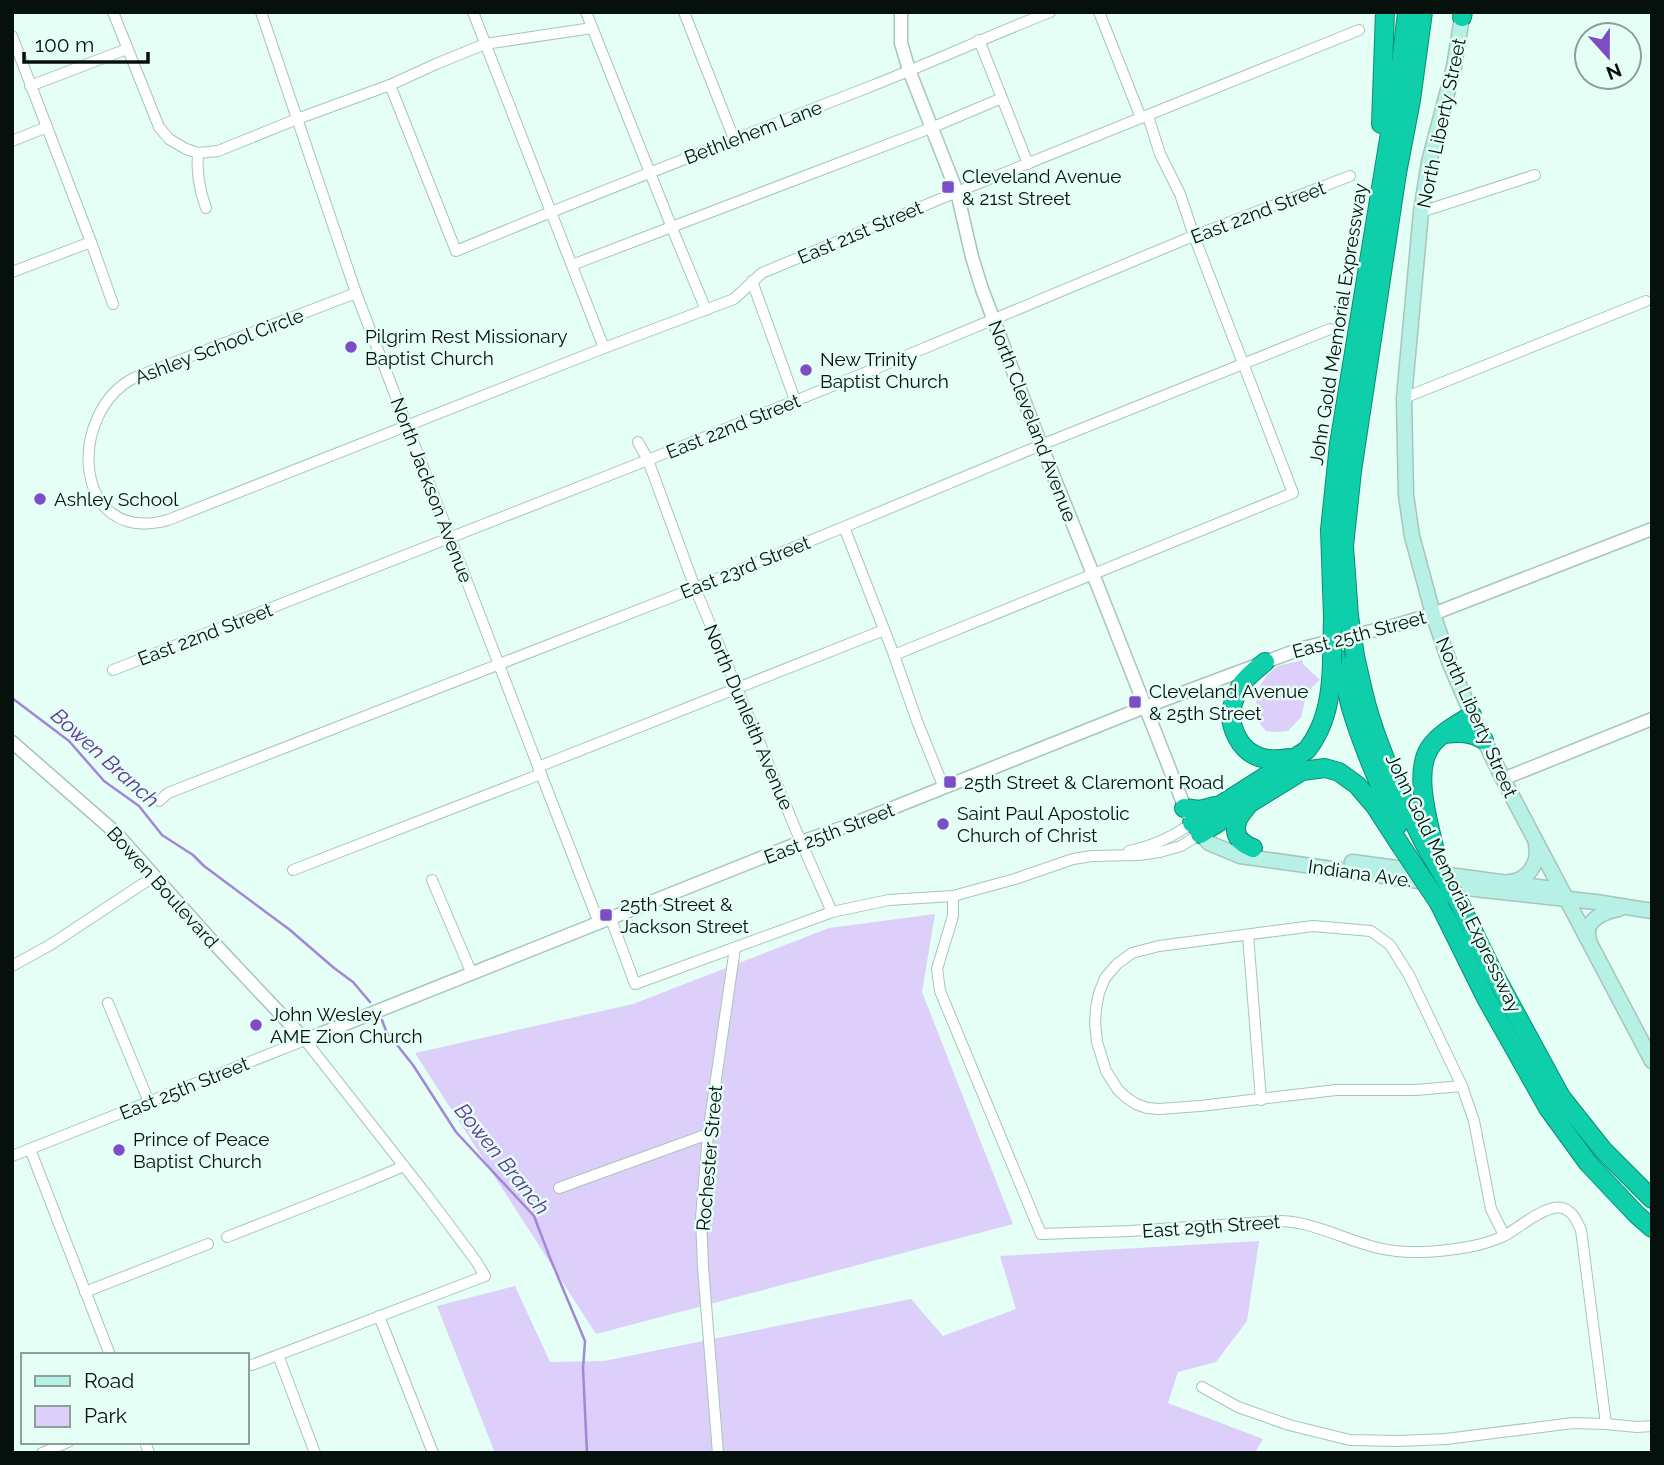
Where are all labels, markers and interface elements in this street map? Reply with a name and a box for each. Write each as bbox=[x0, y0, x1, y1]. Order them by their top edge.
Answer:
scale bar bbox=[24, 21, 149, 65]
north arrow bbox=[1573, 21, 1643, 91]
text: 100 m bbox=[35, 32, 94, 57]
street label: North Liberty Street bbox=[1412, 35, 1470, 210]
text: N bbox=[1603, 59, 1625, 85]
street label: Bethlehem Lane bbox=[681, 96, 825, 168]
place label: Cleveland Avenue & 21st Street bbox=[962, 165, 1121, 209]
street label: East 22nd Street bbox=[1188, 176, 1329, 248]
marker: Cleveland Avenue & 21st Street bbox=[940, 179, 956, 195]
street label: John Gold Memorial Expressway bbox=[1305, 181, 1371, 467]
street label: East 21st Street bbox=[794, 196, 926, 268]
street label: Ashley School Circle bbox=[131, 304, 307, 388]
street label: North Cleveland Avenue bbox=[984, 317, 1082, 525]
place label: Pilgrim Rest Missionary Baptist Church bbox=[365, 325, 568, 369]
marker: Pilgrim Rest Missionary Baptist Church bbox=[343, 339, 359, 355]
place label: New Trinity Baptist Church bbox=[820, 348, 949, 392]
marker: New Trinity Baptist Church bbox=[798, 362, 814, 378]
street label: East 22nd Street bbox=[663, 389, 804, 463]
street label: North Jackson Avenue bbox=[387, 394, 477, 586]
place label: Ashley School bbox=[54, 488, 179, 510]
marker: Ashley School bbox=[32, 491, 48, 507]
street label: East 23rd Street bbox=[677, 531, 814, 603]
street label: East 22nd Street bbox=[135, 598, 276, 670]
street label: East 25th Street bbox=[1290, 605, 1429, 662]
street label: North Dunleith Avenue bbox=[700, 621, 798, 813]
street label: North Liberty Street bbox=[1432, 633, 1523, 801]
place label: Cleveland Avenue & 25th Street bbox=[1149, 680, 1308, 724]
marker: Cleveland Avenue & 25th Street bbox=[1127, 694, 1143, 710]
water label: Bowen Branch bbox=[46, 703, 164, 813]
street label: John Gold Memorial Expressway bbox=[1382, 750, 1526, 1016]
place label: 25th Street & Claremont Road bbox=[964, 771, 1224, 793]
marker: 25th Street & Claremont Road bbox=[942, 774, 958, 790]
street label: East 25th Street bbox=[761, 798, 898, 868]
place label: Saint Paul Apostolic Church of Christ bbox=[957, 802, 1130, 846]
marker: Saint Paul Apostolic Church of Christ bbox=[935, 816, 951, 832]
street label: Bowen Boulevard bbox=[103, 822, 223, 952]
street label: Indiana Ave. bbox=[1307, 855, 1413, 891]
place label: 25th Street & Jackson Street bbox=[620, 893, 750, 937]
marker: 25th Street & Jackson Street bbox=[598, 907, 614, 923]
place label: John Wesley AME Zion Church bbox=[270, 1003, 423, 1047]
marker: John Wesley AME Zion Church bbox=[248, 1017, 264, 1033]
street label: East 25th Street bbox=[116, 1052, 252, 1124]
street label: Rochester Street bbox=[692, 1084, 726, 1232]
water label: Bowen Branch bbox=[450, 1098, 555, 1220]
place label: Prince of Peace Baptist Church bbox=[133, 1128, 270, 1172]
marker: Prince of Peace Baptist Church bbox=[111, 1142, 127, 1158]
street label: East 29th Street bbox=[1141, 1210, 1281, 1242]
legend bbox=[21, 1353, 248, 1444]
text: Road bbox=[84, 1368, 134, 1393]
text: Park bbox=[84, 1403, 127, 1428]

